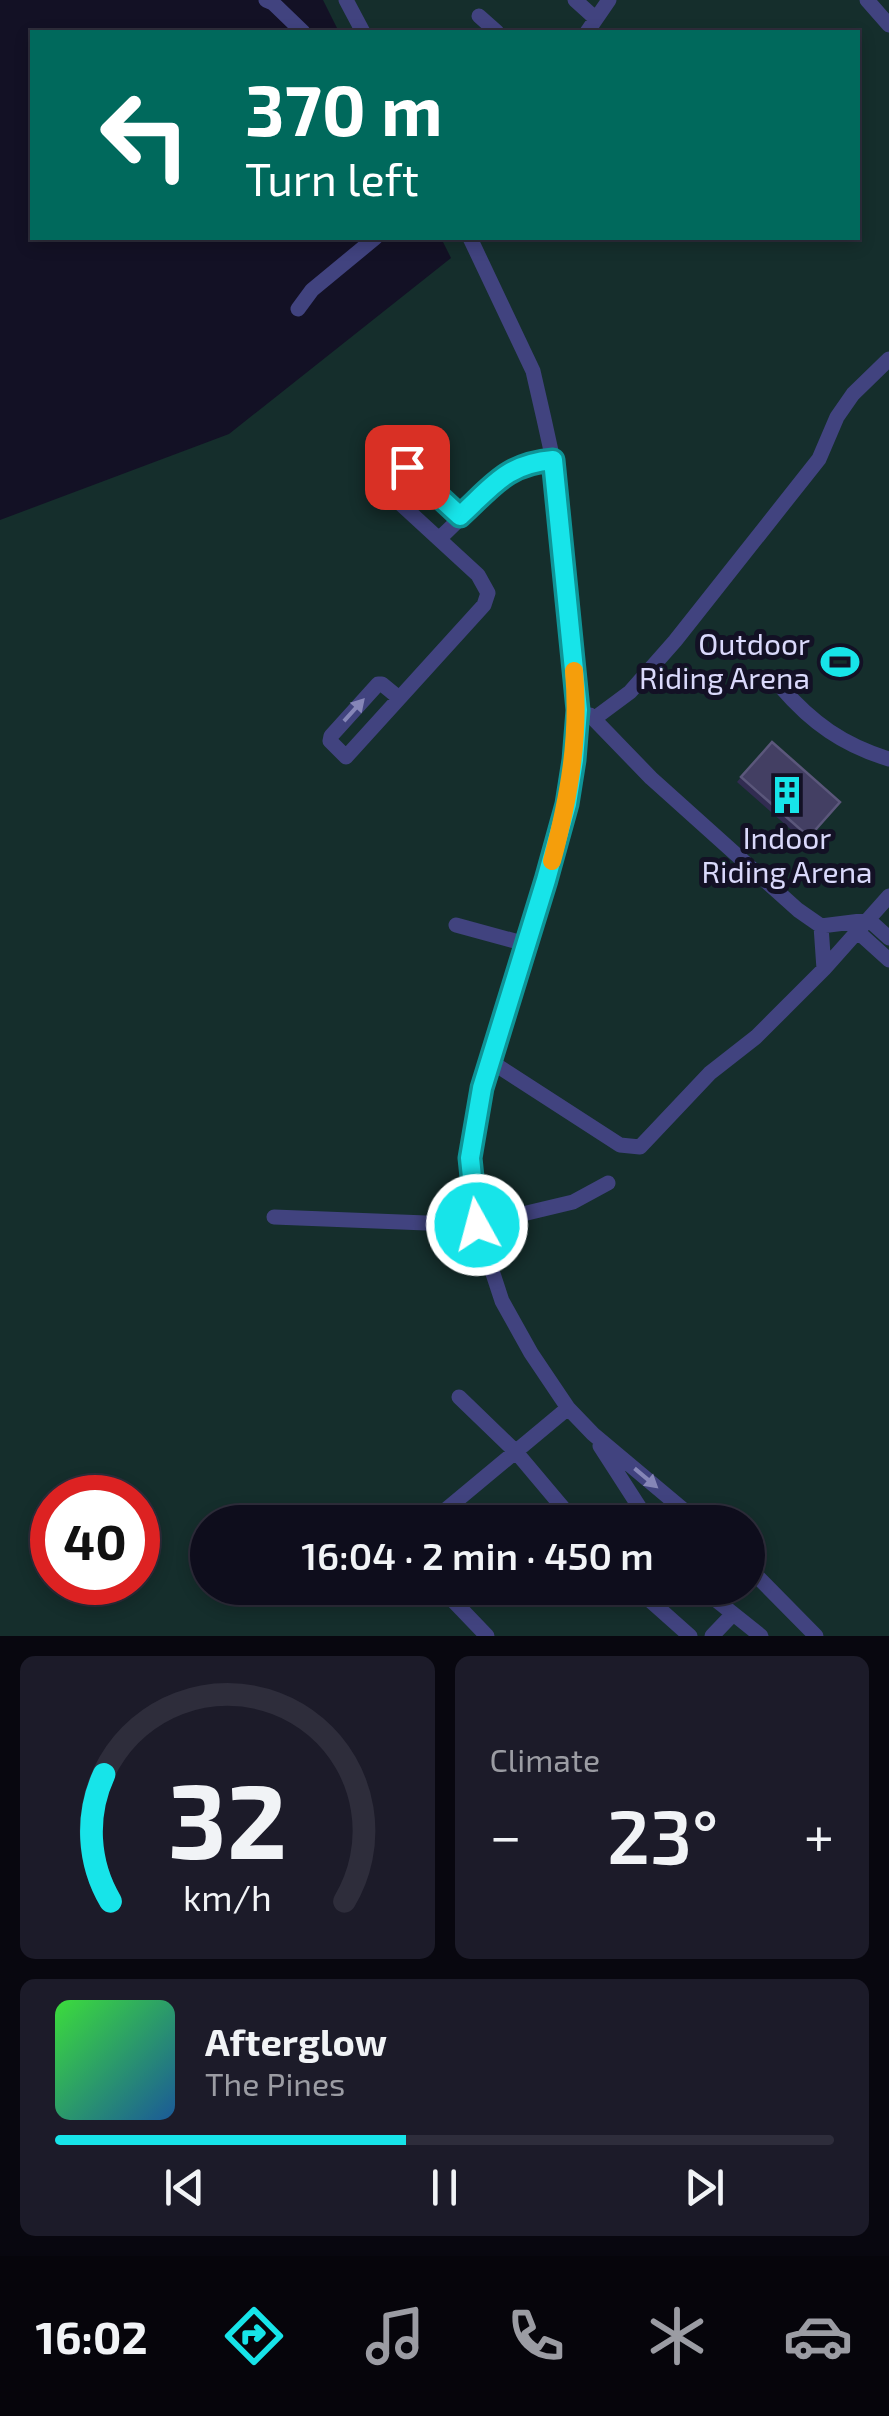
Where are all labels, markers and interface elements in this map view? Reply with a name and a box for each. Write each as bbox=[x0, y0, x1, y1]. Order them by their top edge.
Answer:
text: 370 m bbox=[245, 66, 443, 150]
icon: left bbox=[80, 70, 210, 200]
text: Turn left bbox=[245, 151, 419, 205]
pin bbox=[365, 425, 450, 510]
icon: arrive bbox=[380, 440, 435, 495]
place label: Outdoor Riding Arena bbox=[639, 625, 810, 695]
sports icon: Outdoor Riding Arena bbox=[819, 641, 861, 683]
one-way arrow bbox=[342, 698, 365, 722]
building icon: Indoor Riding Arena bbox=[766, 774, 808, 816]
place label: Indoor Riding Arena bbox=[701, 819, 873, 889]
position arrow bbox=[425, 1173, 529, 1277]
one-way arrow bbox=[633, 1467, 658, 1488]
speed limit sign: 40 bbox=[30, 1475, 160, 1605]
text: 16:04 · 2 min · 450 m bbox=[301, 1532, 654, 1578]
text: Climate bbox=[490, 1740, 600, 1778]
text: 32 bbox=[168, 1755, 287, 1880]
text: 23° bbox=[607, 1789, 718, 1879]
text: − bbox=[490, 1801, 522, 1867]
text: + bbox=[804, 1801, 834, 1867]
text: km/h bbox=[183, 1875, 272, 1918]
text: Afterglow bbox=[205, 2018, 387, 2064]
text: The Pines bbox=[205, 2064, 345, 2102]
icon: previous bbox=[157, 2160, 212, 2215]
icon: pause bbox=[417, 2160, 472, 2215]
icon: next bbox=[677, 2160, 732, 2215]
icon: directions bbox=[219, 2301, 289, 2371]
icon: music bbox=[360, 2301, 430, 2371]
icon: phone bbox=[501, 2301, 571, 2371]
icon: climate bbox=[642, 2301, 712, 2371]
icon: car bbox=[783, 2301, 853, 2371]
text: 16:02 bbox=[36, 2309, 148, 2363]

